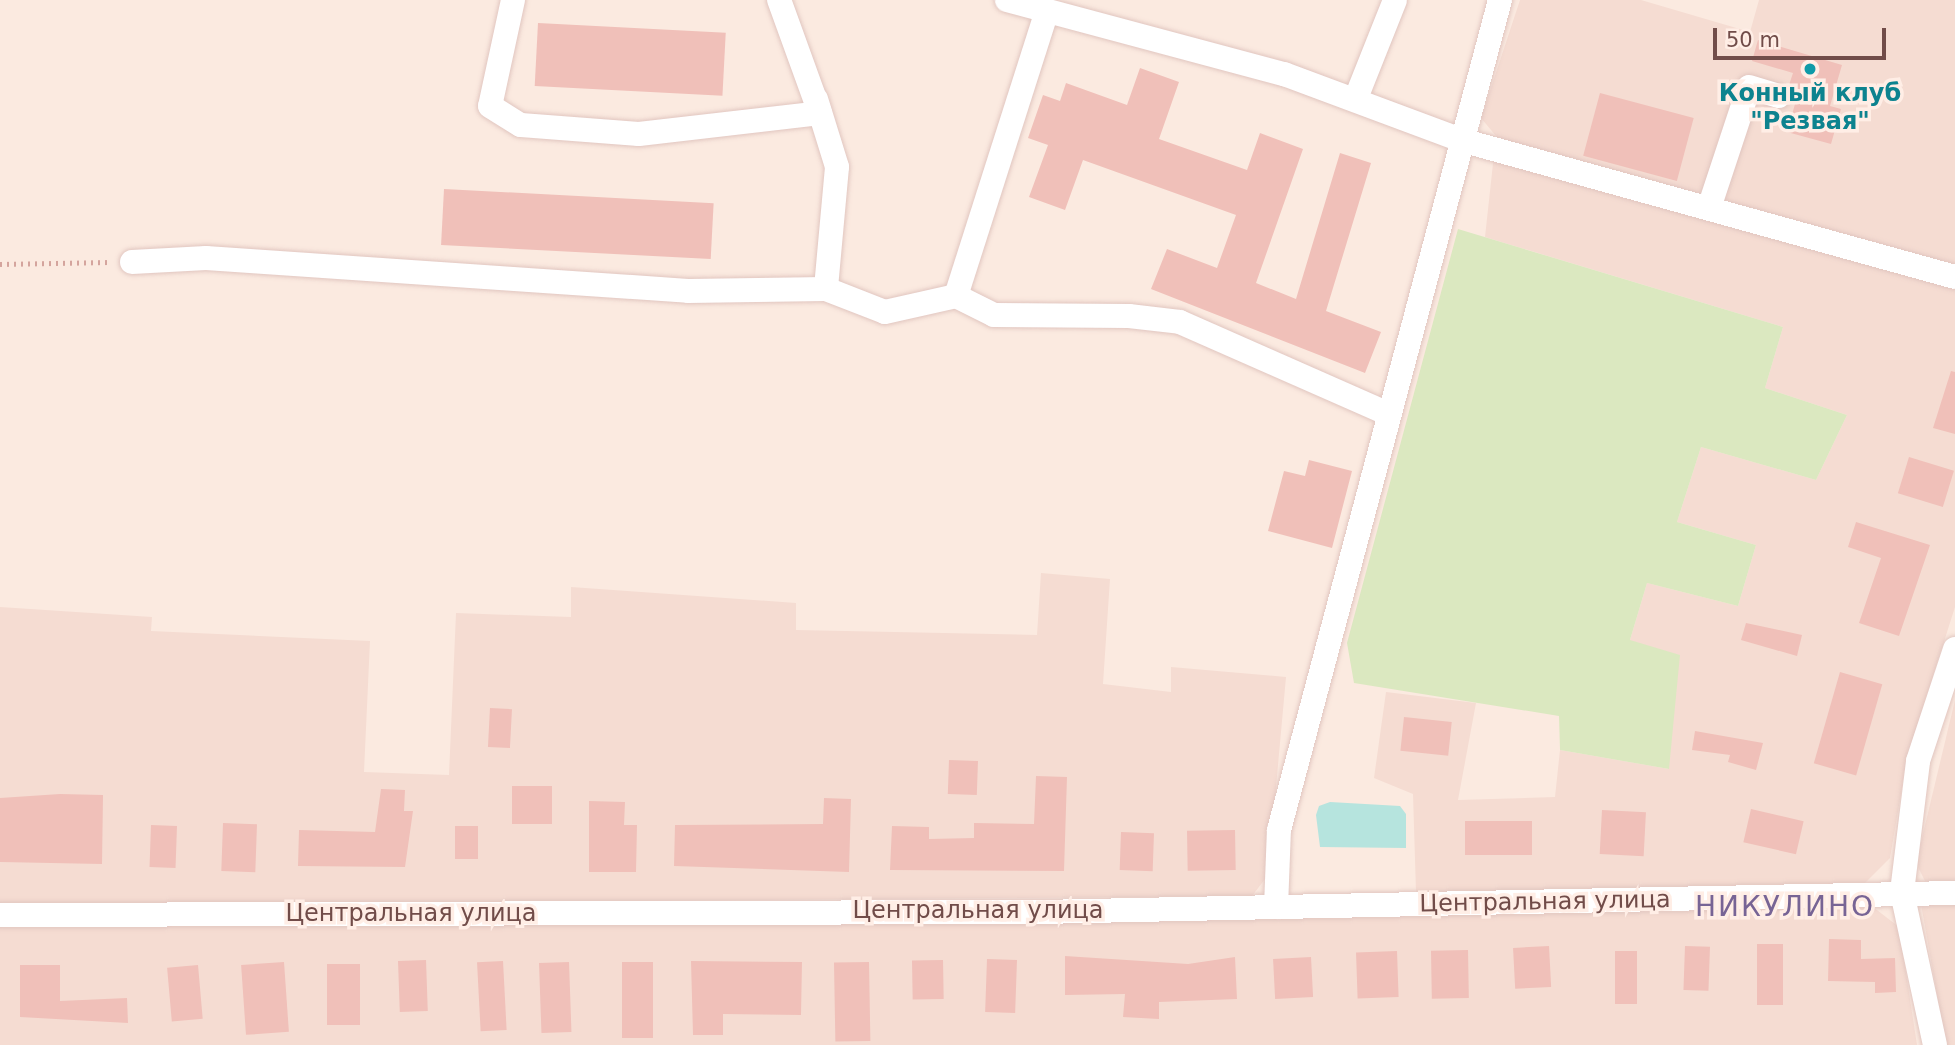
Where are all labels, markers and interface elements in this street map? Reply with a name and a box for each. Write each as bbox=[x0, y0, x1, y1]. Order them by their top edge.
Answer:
scale bar bbox=[1717, 14, 1890, 58]
text: 50 m bbox=[1726, 28, 1780, 52]
marker: Конный клуб "Резвая" bbox=[1802, 61, 1818, 77]
place label: Конный клуб "Резвая" bbox=[1719, 80, 1901, 136]
street label: Центральная улица bbox=[1419, 885, 1671, 919]
district label: НИКУЛИНО bbox=[1696, 890, 1874, 924]
street label: Центральная улица bbox=[852, 897, 1104, 925]
street label: Центральная улица bbox=[285, 900, 537, 928]

